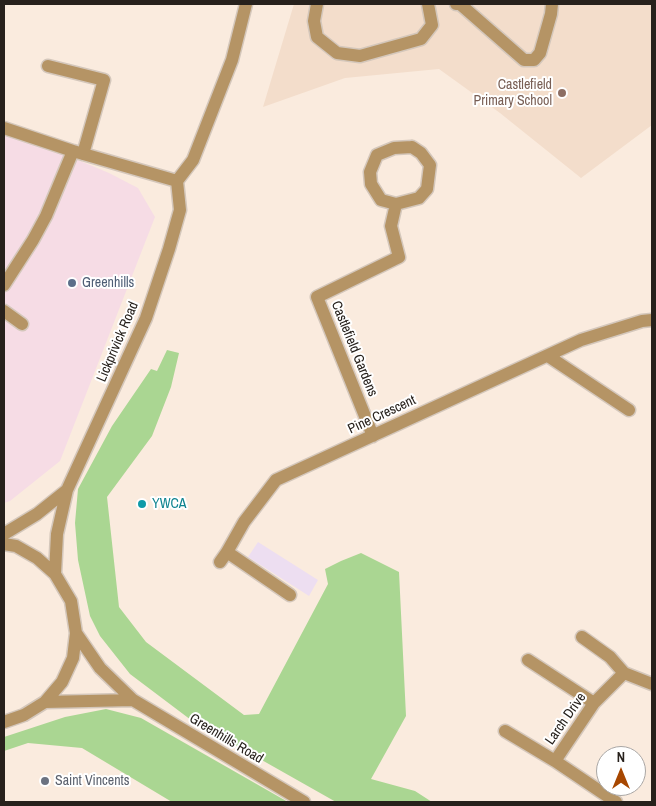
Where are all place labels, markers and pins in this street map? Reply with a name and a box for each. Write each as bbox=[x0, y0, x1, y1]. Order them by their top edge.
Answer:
place label: Castlefield Primary School bbox=[474, 77, 552, 110]
marker: Castlefield Primary School bbox=[556, 87, 568, 99]
place label: Greenhills bbox=[82, 275, 134, 291]
marker: Greenhills bbox=[66, 277, 78, 289]
place label: YWCA bbox=[152, 496, 186, 512]
marker: YWCA bbox=[136, 498, 148, 510]
place label: Saint Vincents bbox=[55, 773, 129, 789]
marker: Saint Vincents bbox=[39, 775, 51, 787]

